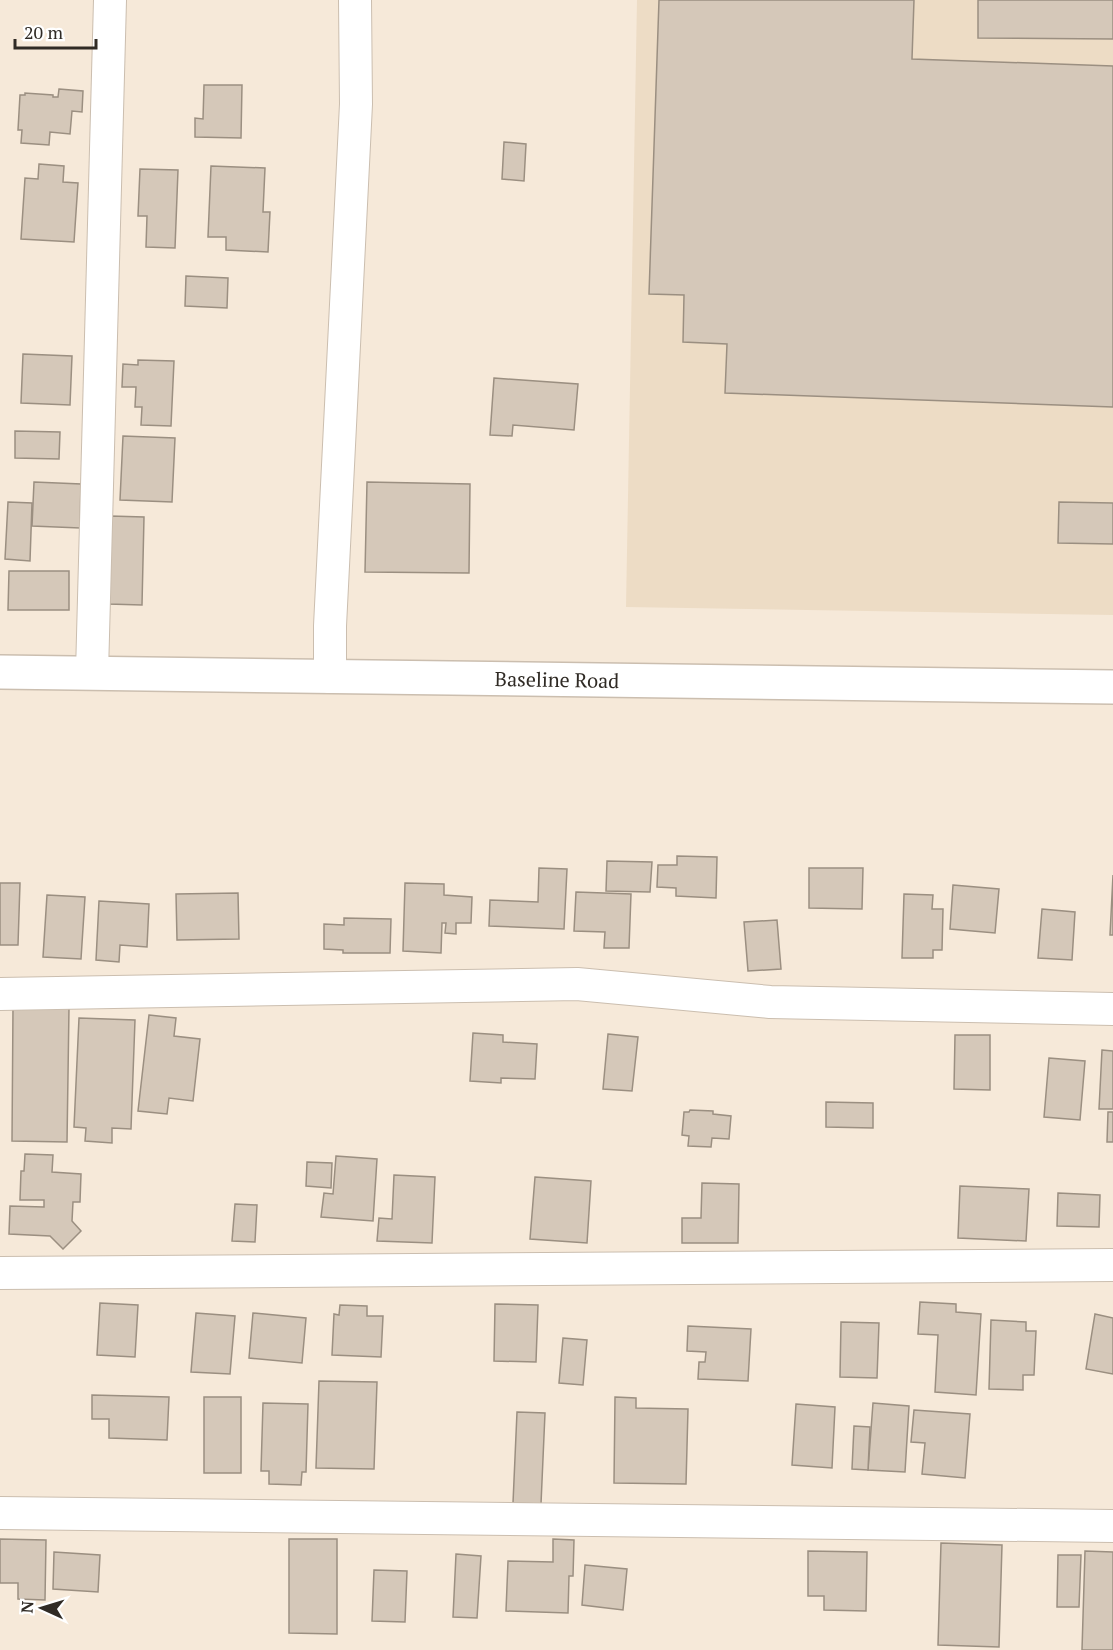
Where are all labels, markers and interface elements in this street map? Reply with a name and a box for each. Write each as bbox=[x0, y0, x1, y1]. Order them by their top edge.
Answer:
scale bar bbox=[15, 12, 96, 50]
text: 20 m bbox=[24, 20, 64, 44]
street label: Baseline Road bbox=[494, 665, 620, 694]
north arrow bbox=[12, 1578, 72, 1638]
text: N bbox=[16, 1600, 38, 1614]

